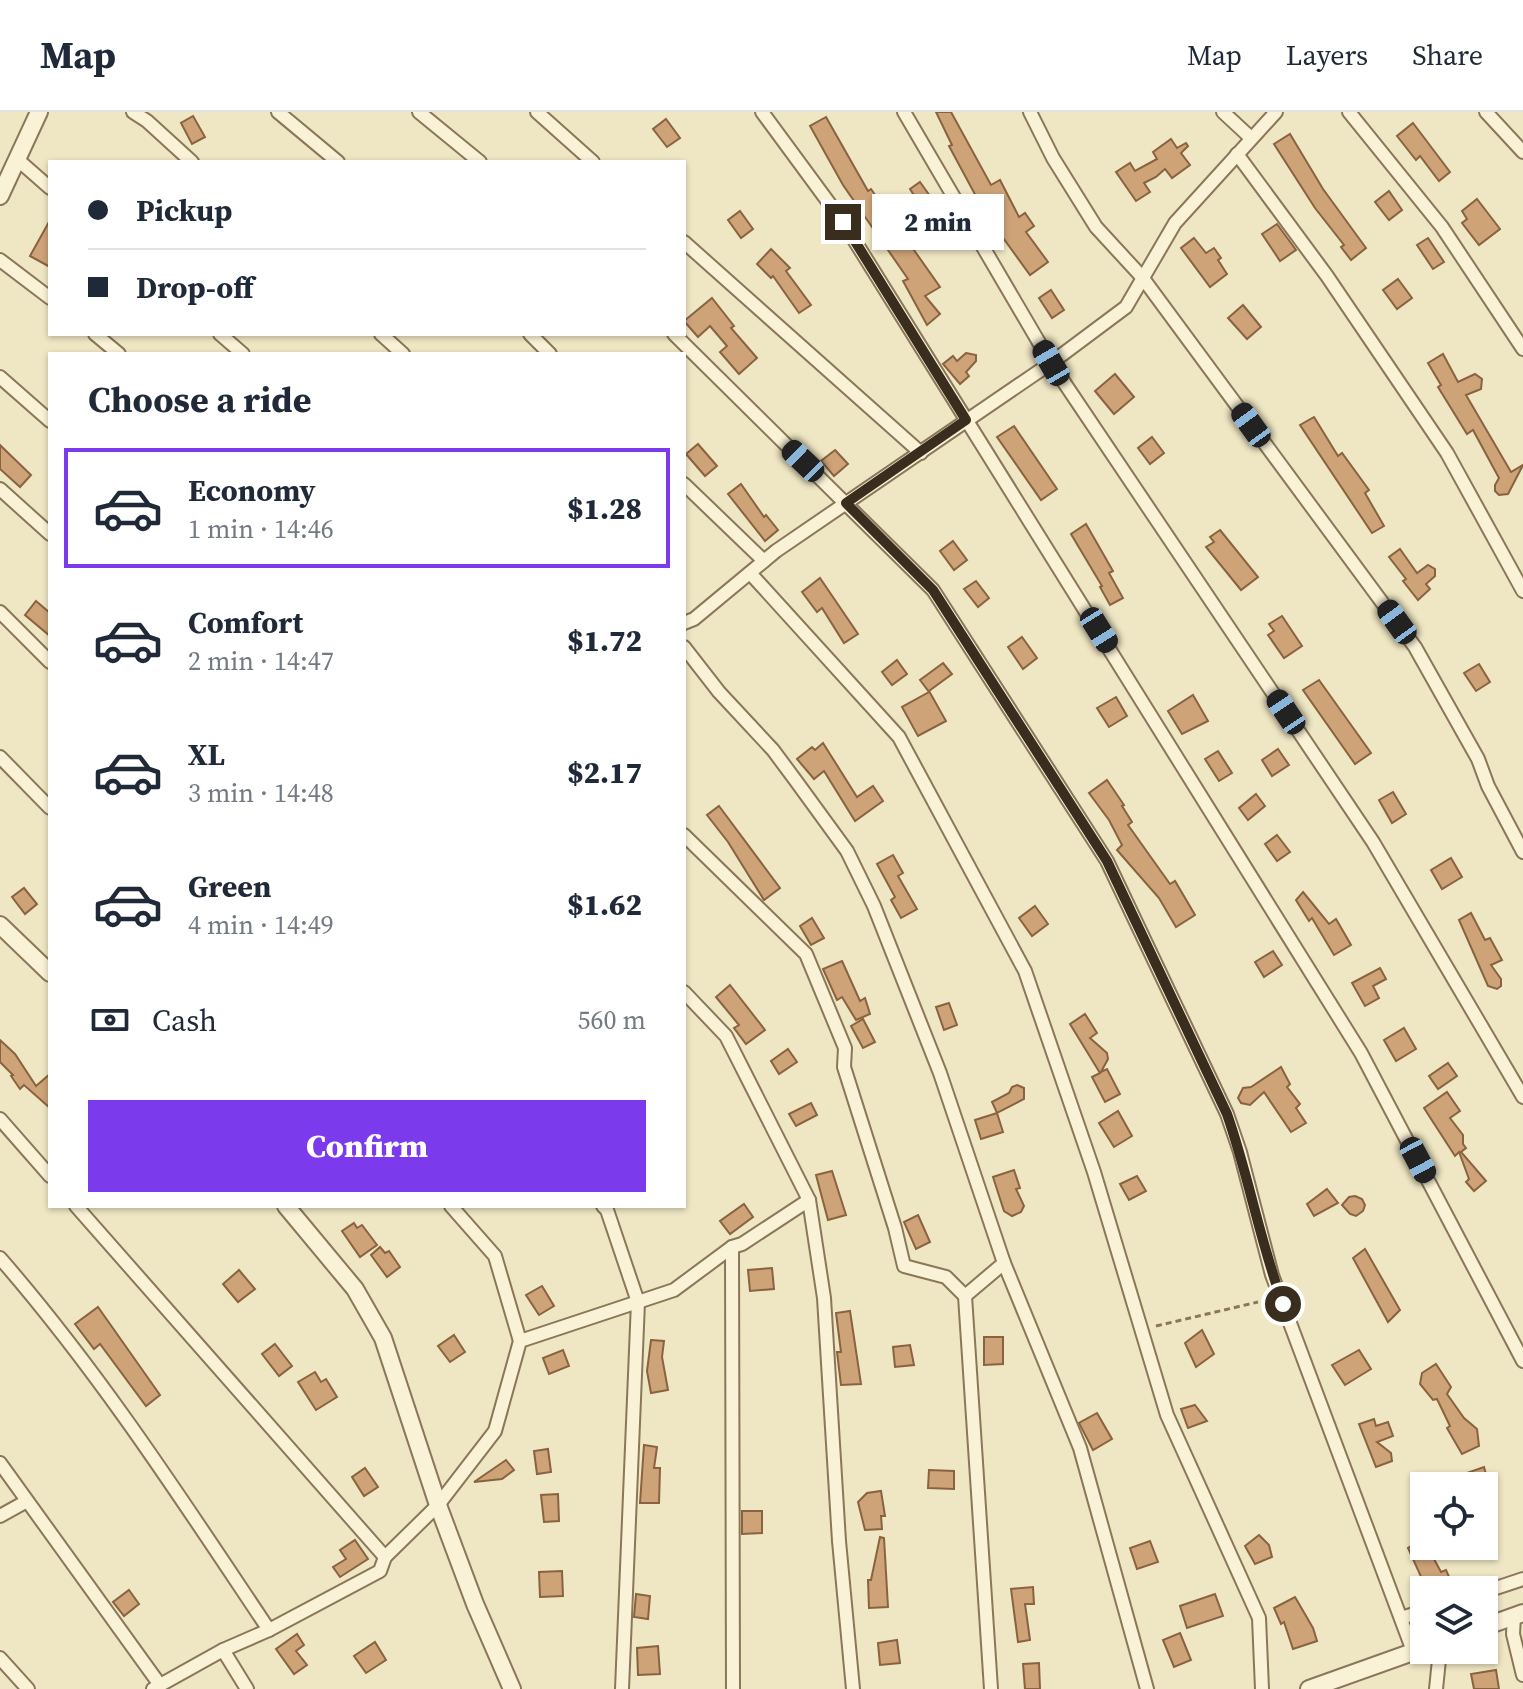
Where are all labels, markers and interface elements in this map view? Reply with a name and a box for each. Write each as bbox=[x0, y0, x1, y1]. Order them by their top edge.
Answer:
text: Map bbox=[40, 29, 116, 81]
text: Map bbox=[1187, 36, 1242, 74]
text: Layers bbox=[1286, 36, 1368, 74]
text: Share bbox=[1412, 36, 1483, 74]
text: Pickup bbox=[136, 190, 232, 231]
callout: 2 min bbox=[871, 194, 1003, 250]
route end bbox=[825, 204, 861, 240]
text: 2 min bbox=[904, 204, 972, 240]
text: Drop-off bbox=[136, 267, 254, 308]
car bbox=[1029, 336, 1073, 390]
text: Choose a ride bbox=[88, 375, 311, 424]
car bbox=[1227, 399, 1275, 451]
car bbox=[777, 436, 829, 486]
text: Economy bbox=[188, 470, 316, 511]
icon: car bbox=[92, 472, 164, 544]
text: $1.28 bbox=[567, 488, 642, 529]
text: 1 min · 14:46 bbox=[188, 511, 334, 547]
car bbox=[1373, 596, 1421, 648]
text: Comfort bbox=[188, 602, 303, 643]
car bbox=[1076, 603, 1122, 657]
icon: car bbox=[92, 604, 164, 676]
text: $1.72 bbox=[567, 620, 642, 661]
text: 2 min · 14:47 bbox=[188, 643, 334, 679]
car bbox=[1263, 685, 1309, 739]
text: XL bbox=[188, 734, 225, 775]
icon: car bbox=[92, 736, 164, 808]
text: $2.17 bbox=[567, 752, 642, 793]
text: 3 min · 14:48 bbox=[188, 775, 334, 811]
text: Green bbox=[188, 866, 271, 907]
icon: car bbox=[92, 868, 164, 940]
text: $1.62 bbox=[567, 884, 642, 925]
text: 4 min · 14:49 bbox=[188, 907, 334, 943]
icon: cash bbox=[88, 998, 132, 1042]
text: Cash bbox=[152, 1000, 217, 1041]
text: 560 m bbox=[578, 1002, 646, 1038]
button: Confirm bbox=[88, 1100, 646, 1192]
car bbox=[1396, 1133, 1440, 1187]
route start bbox=[1265, 1286, 1301, 1322]
map controls bbox=[1410, 1472, 1498, 1664]
button: locate bbox=[1410, 1472, 1498, 1560]
button: layers bbox=[1410, 1576, 1498, 1664]

